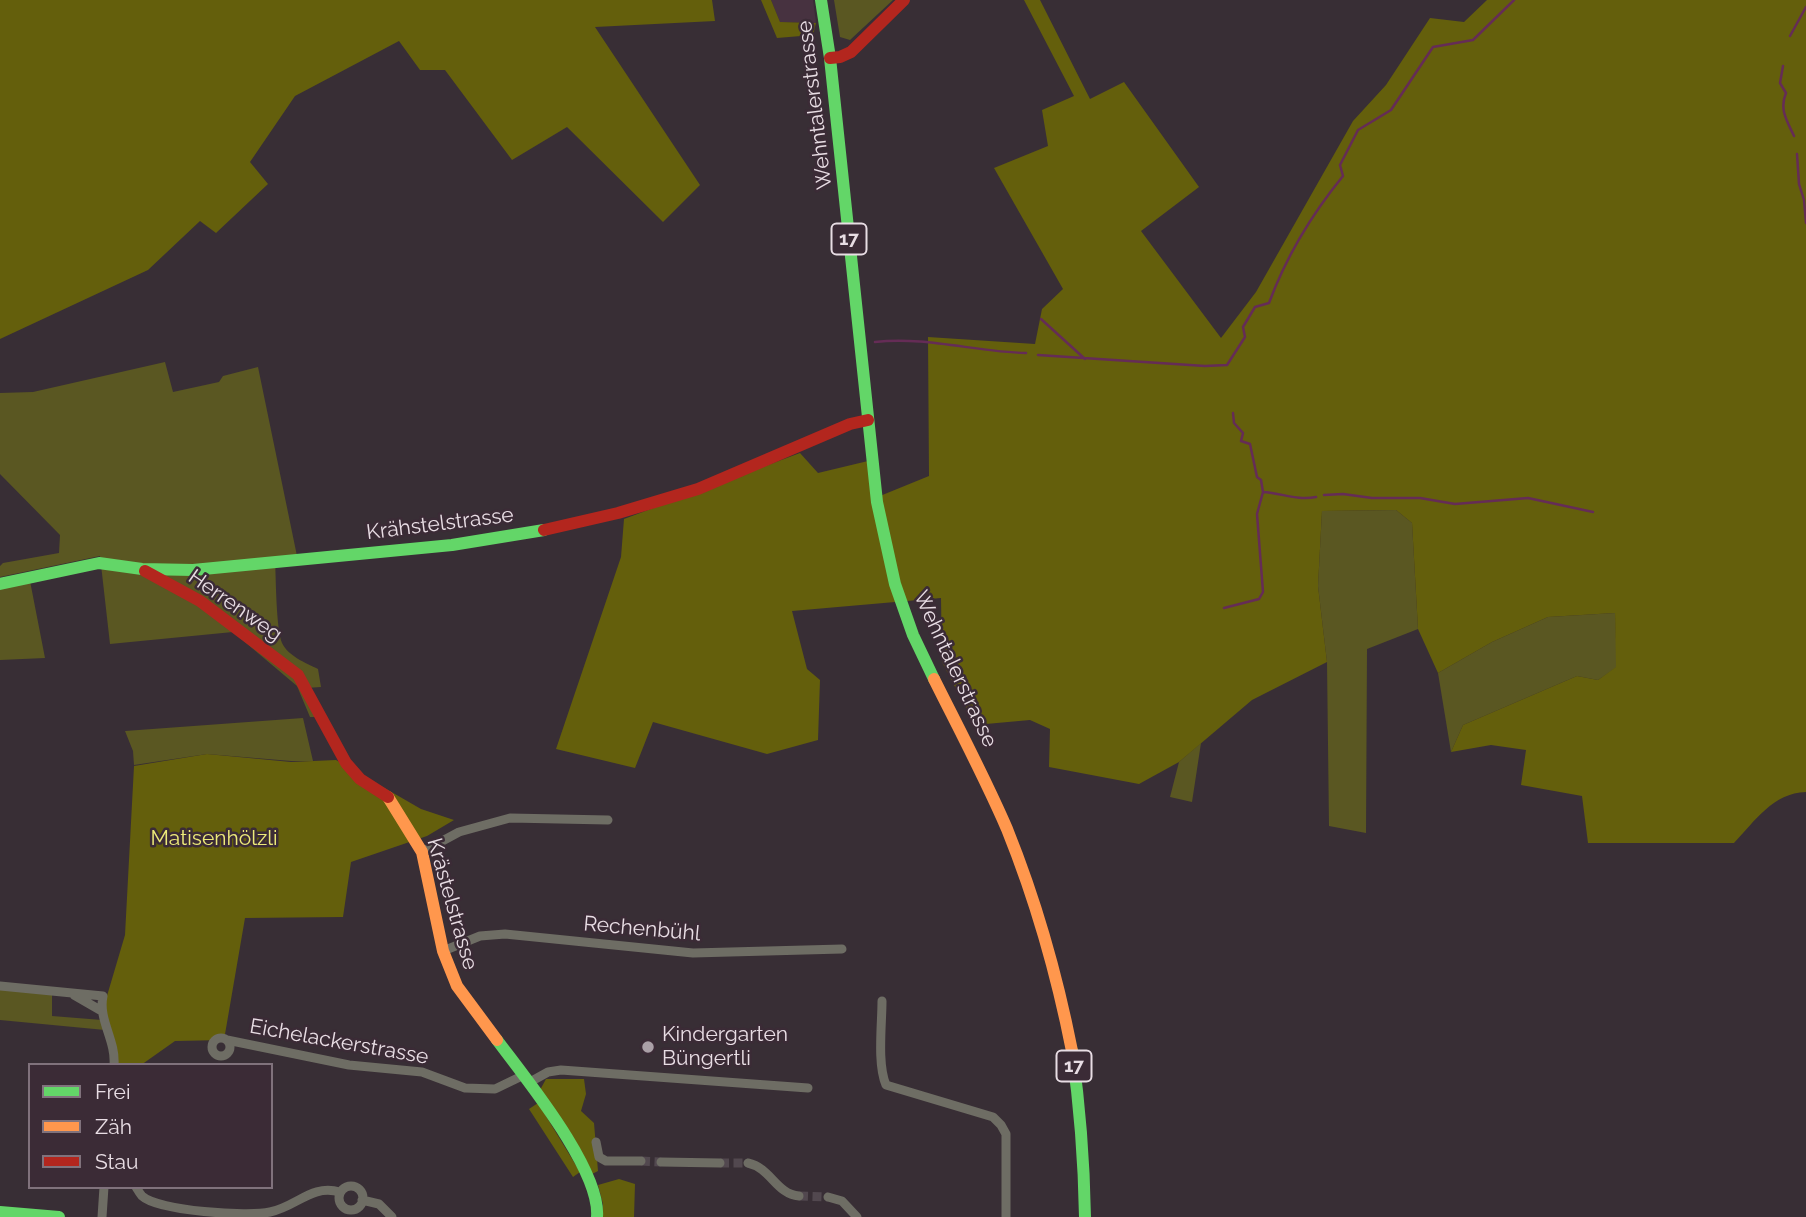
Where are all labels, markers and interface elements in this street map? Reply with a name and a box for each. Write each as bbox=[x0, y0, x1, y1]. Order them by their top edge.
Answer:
street label: Wehntalerstrasse bbox=[792, 19, 838, 191]
road number: 17 bbox=[832, 224, 866, 255]
street label: Krähstelstrasse bbox=[365, 502, 515, 546]
street label: Herrenweg bbox=[183, 565, 287, 647]
street label: Wehntalerstrasse bbox=[908, 587, 1002, 751]
park label: Matisenhölzli bbox=[150, 826, 278, 852]
street label: Krästelstrasse bbox=[421, 835, 483, 973]
street label: Rechenbühl bbox=[582, 911, 702, 947]
street label: Eichelackerstrasse bbox=[248, 1014, 430, 1070]
place label: Kindergarten Büngertli bbox=[662, 1022, 788, 1072]
marker: Kindergarten Büngertli bbox=[640, 1039, 656, 1055]
road number: 17 bbox=[1056, 1050, 1092, 1082]
legend bbox=[28, 1063, 273, 1189]
text: Frei bbox=[95, 1079, 131, 1104]
text: Zäh bbox=[95, 1114, 132, 1139]
text: Stau bbox=[95, 1149, 139, 1174]

